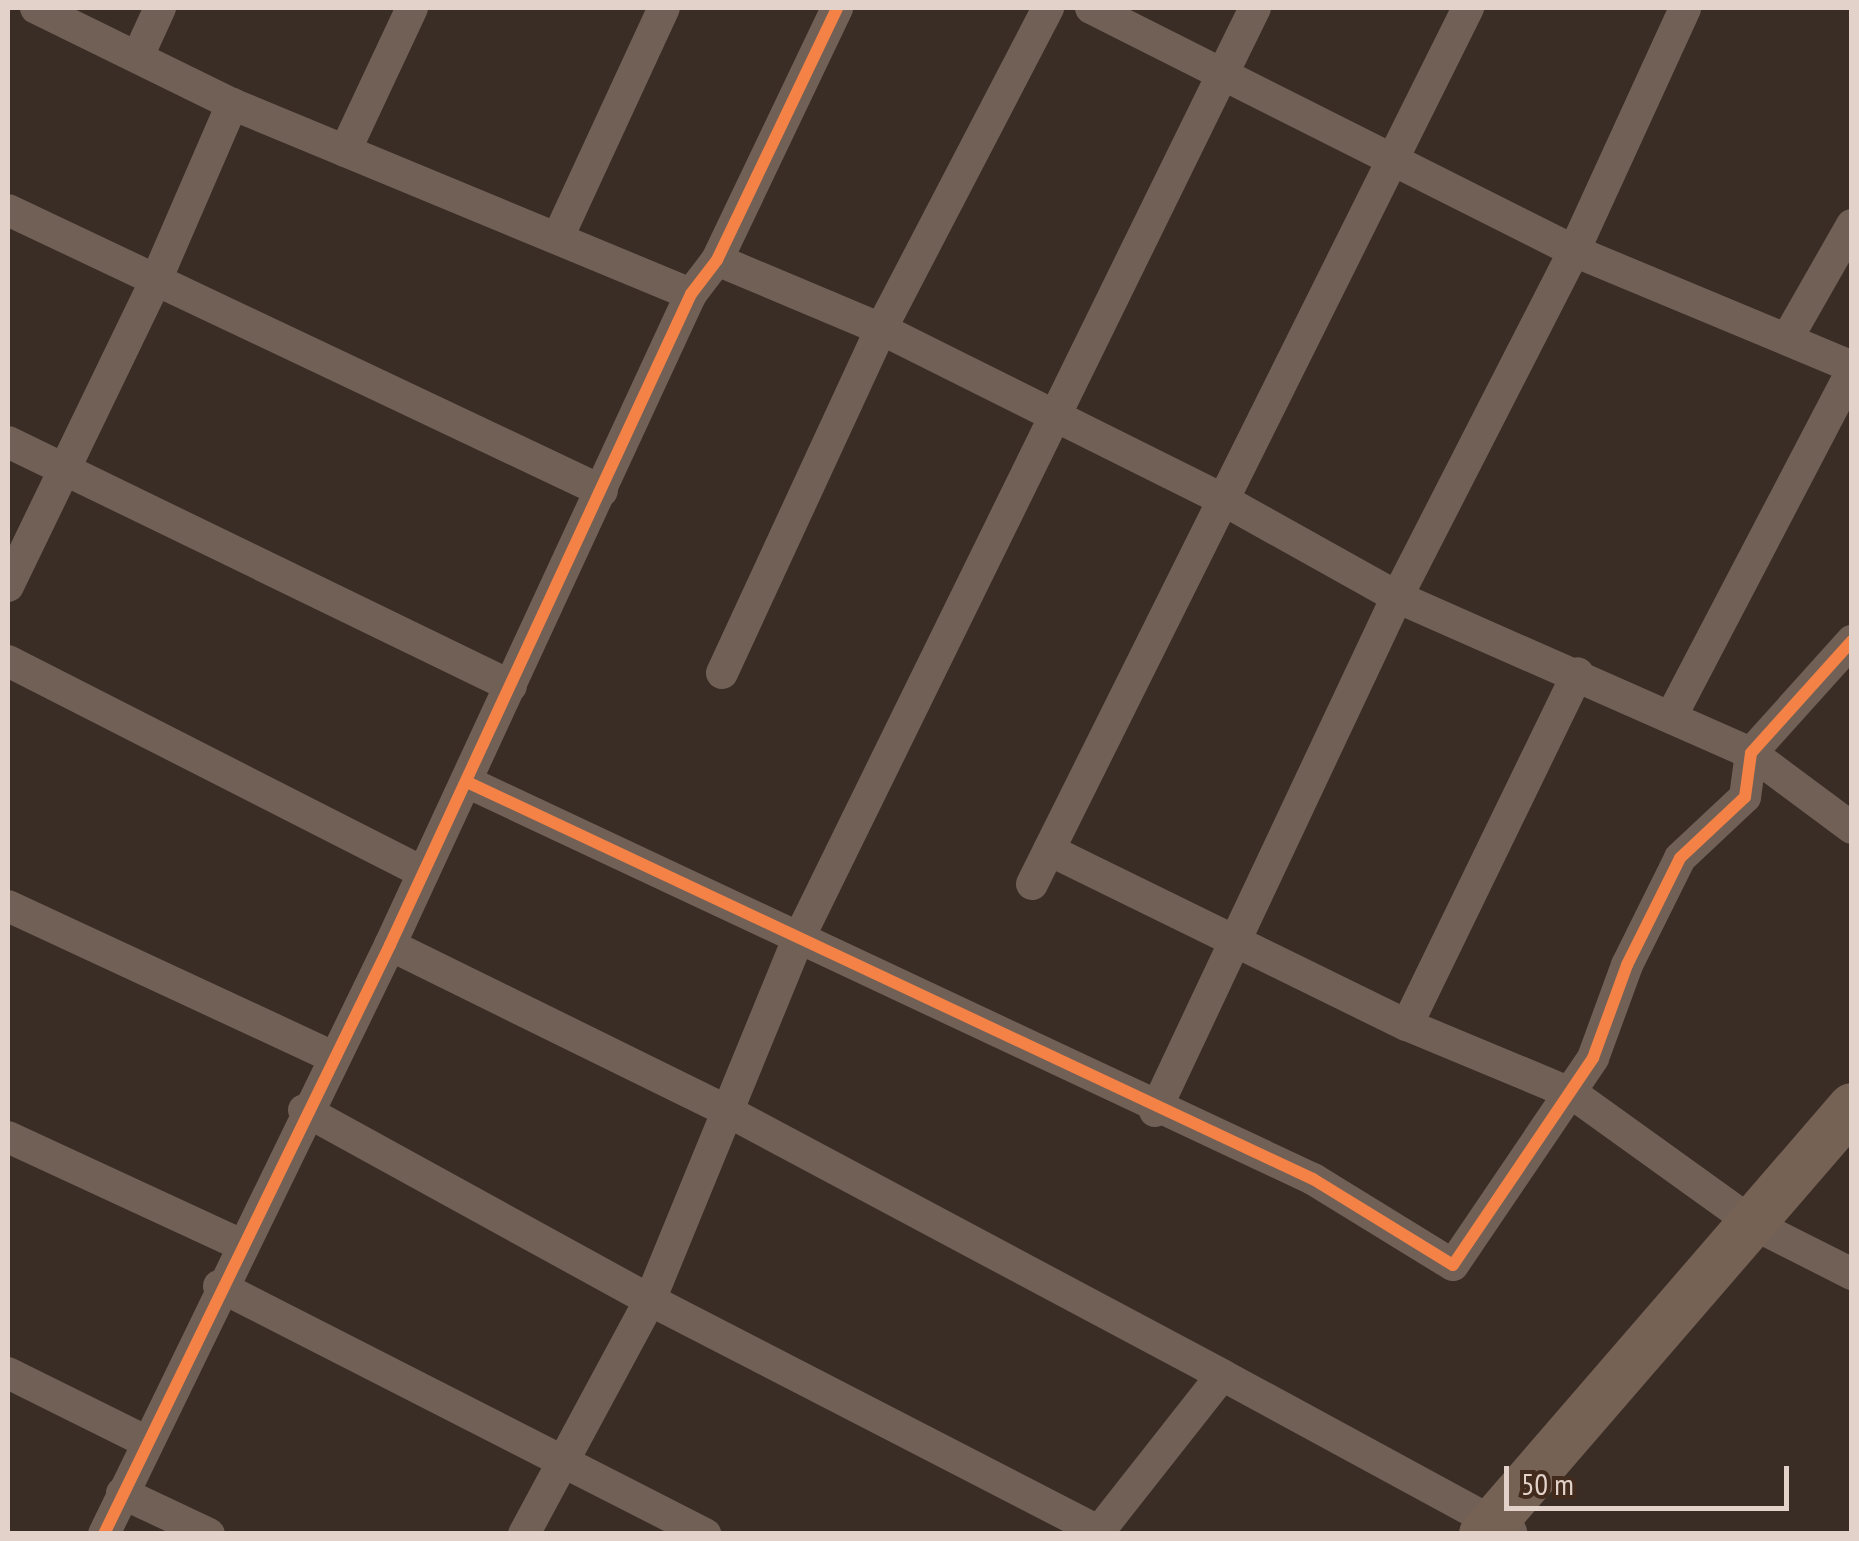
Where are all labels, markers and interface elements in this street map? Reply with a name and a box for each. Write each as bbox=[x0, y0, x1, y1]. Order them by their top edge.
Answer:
scale bar bbox=[1509, 1446, 1794, 1508]
text: 50 m bbox=[1521, 1464, 1574, 1503]

